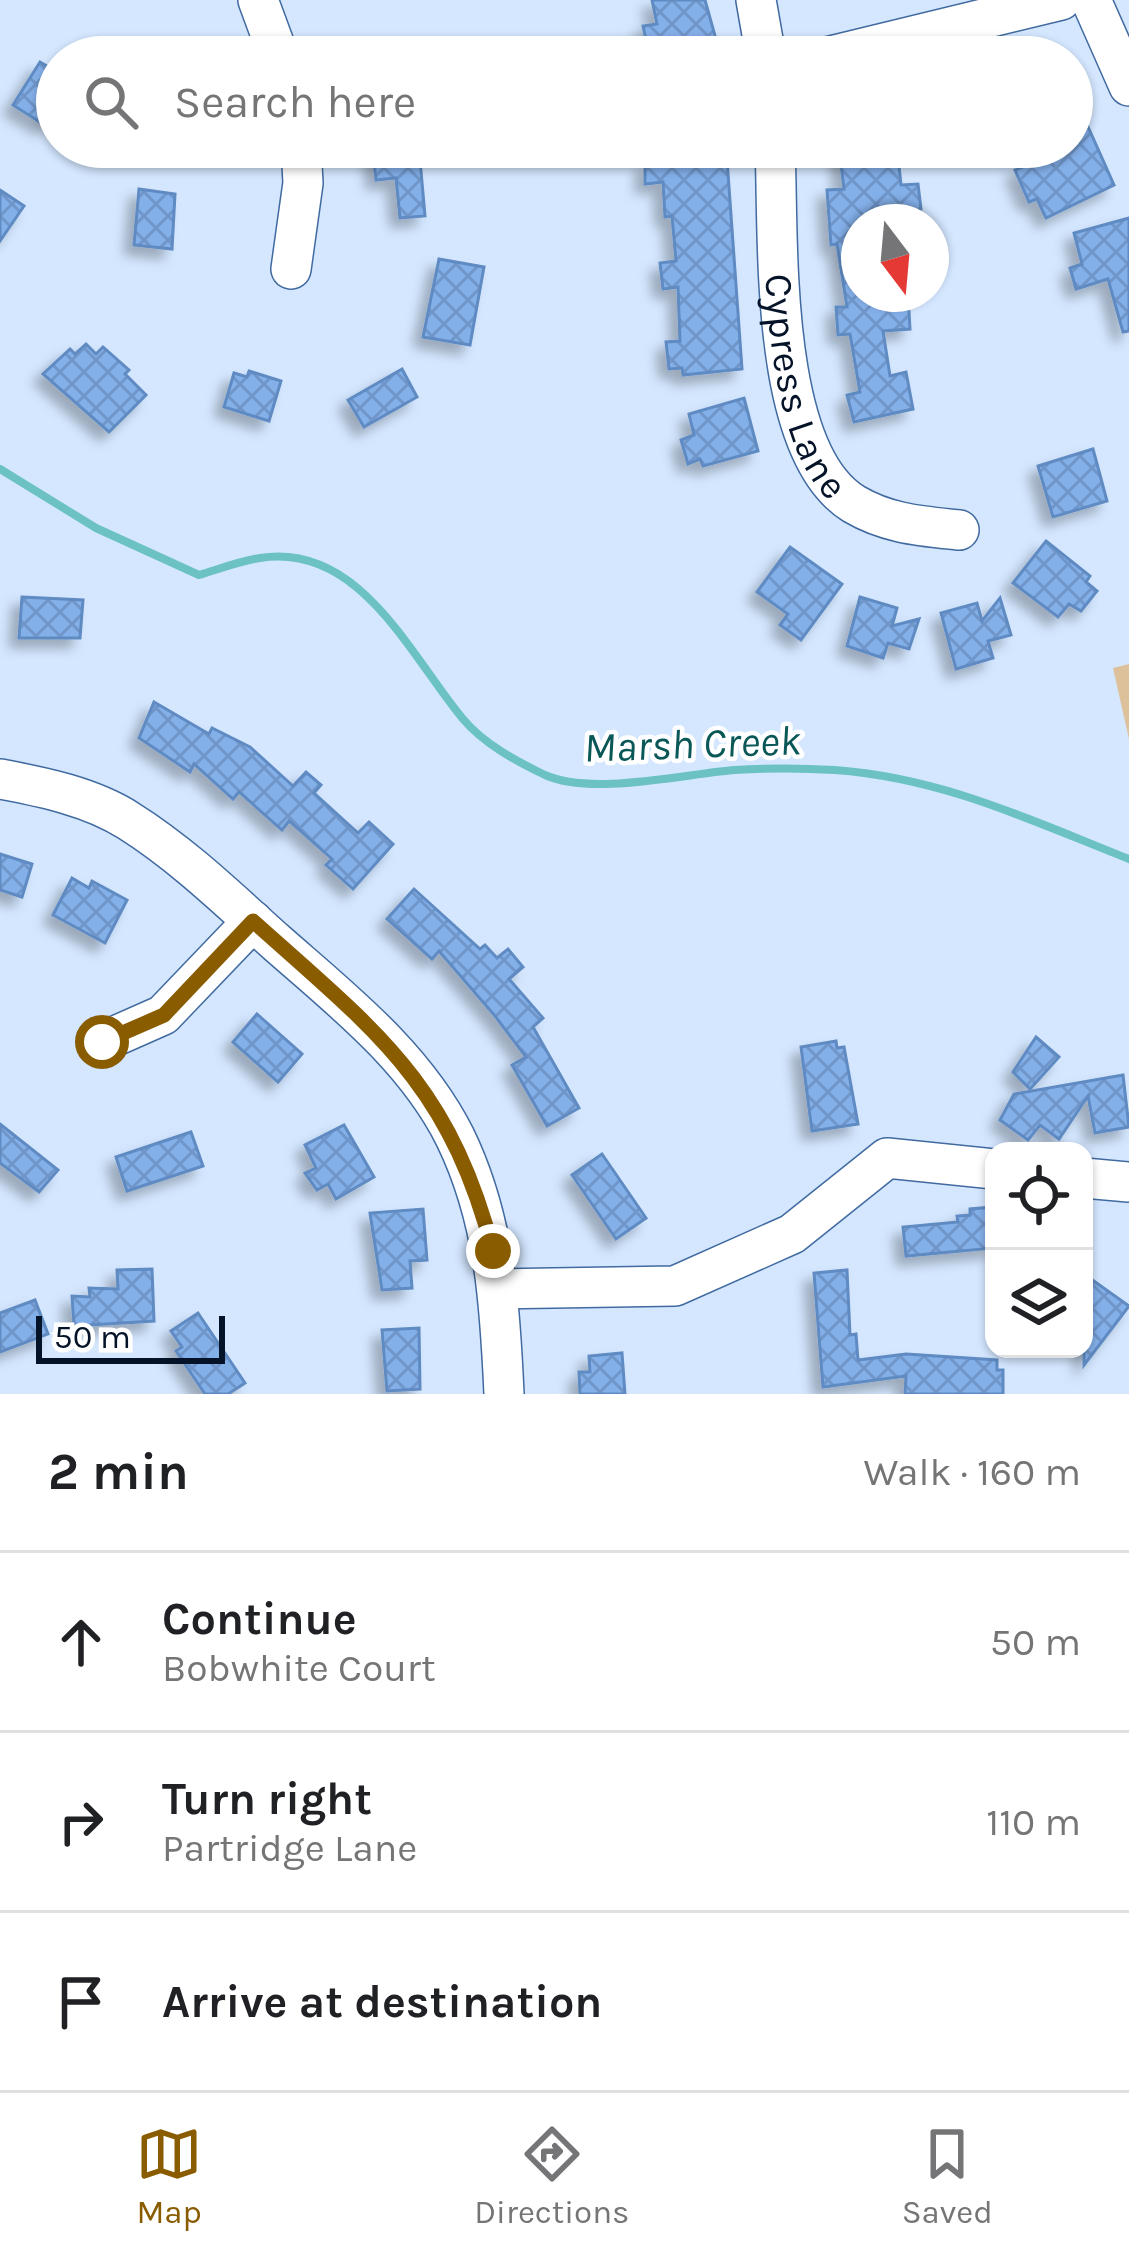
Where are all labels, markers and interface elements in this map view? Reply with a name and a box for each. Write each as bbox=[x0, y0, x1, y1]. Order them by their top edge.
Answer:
search box bbox=[36, 36, 1093, 168]
icon: search bbox=[78, 69, 144, 135]
text: Search here bbox=[174, 76, 416, 128]
north arrow bbox=[841, 204, 949, 312]
street label: Cypress Lane bbox=[755, 272, 857, 509]
water label: Marsh Creek bbox=[583, 715, 802, 773]
route start bbox=[75, 1015, 129, 1069]
map controls bbox=[985, 1142, 1093, 1358]
button: locate bbox=[985, 1142, 1093, 1250]
route end bbox=[466, 1224, 520, 1278]
button: layers bbox=[985, 1250, 1093, 1358]
scale bar bbox=[36, 1310, 225, 1363]
text: 50 m bbox=[54, 1318, 131, 1356]
text: 2 min bbox=[48, 1442, 189, 1502]
text: Walk · 160 m bbox=[863, 1449, 1081, 1495]
text: Continue bbox=[162, 1593, 357, 1645]
icon: ahead bbox=[48, 1609, 114, 1675]
text: 50 m bbox=[990, 1619, 1081, 1665]
text: Bobwhite Court bbox=[162, 1645, 436, 1691]
text: Turn right bbox=[162, 1773, 372, 1825]
icon: right bbox=[48, 1789, 114, 1855]
text: 110 m bbox=[986, 1799, 1081, 1845]
text: Partridge Lane bbox=[162, 1825, 417, 1871]
icon: arrive bbox=[48, 1969, 114, 2035]
text: Arrive at destination bbox=[162, 1976, 602, 2028]
tab: Map bbox=[136, 2121, 202, 2231]
tab: Directions bbox=[474, 2121, 629, 2231]
tab: Saved bbox=[902, 2121, 993, 2231]

